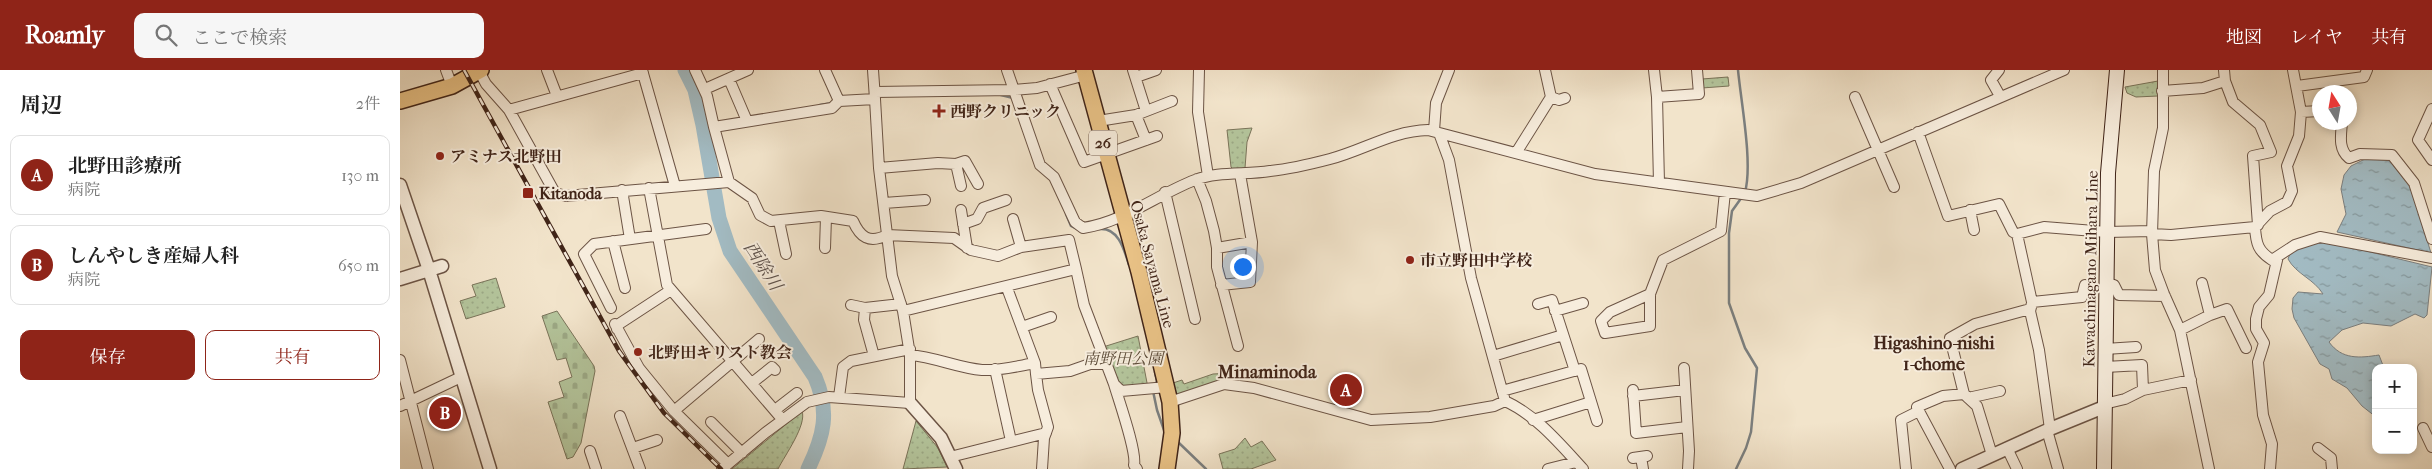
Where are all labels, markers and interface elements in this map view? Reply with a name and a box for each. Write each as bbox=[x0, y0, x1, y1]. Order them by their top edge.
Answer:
search box bbox=[134, 13, 484, 58]
text: Roamly bbox=[25, 21, 104, 49]
icon: search bbox=[152, 21, 180, 49]
text: ここで検索 bbox=[192, 27, 287, 49]
text: 地図 bbox=[2226, 27, 2262, 48]
text: レイヤ bbox=[2290, 27, 2343, 48]
text: 共有 bbox=[2371, 27, 2407, 48]
north arrow bbox=[2312, 85, 2357, 130]
text: 周辺 bbox=[20, 93, 62, 117]
text: 2件 bbox=[356, 94, 380, 113]
place label: 西野クリニック bbox=[950, 102, 1061, 121]
marker: 西野クリニック bbox=[932, 104, 946, 118]
road number: 26 bbox=[1089, 130, 1117, 156]
place label: アミナス北野田 bbox=[450, 147, 561, 166]
marker: アミナス北野田 bbox=[434, 150, 446, 162]
text: 北野田診療所 bbox=[68, 155, 182, 177]
text: A bbox=[32, 166, 42, 185]
text: 130 m bbox=[341, 166, 379, 185]
street label: Kawachinagano Mihara Line bbox=[2079, 170, 2102, 368]
text: 病院 bbox=[68, 180, 100, 199]
place label: Kitanoda bbox=[539, 184, 602, 203]
marker: Kitanoda bbox=[521, 186, 535, 200]
street label: Osaka Sayama Line bbox=[1126, 198, 1179, 330]
water label: 西除川 bbox=[739, 238, 787, 296]
text: しんやしき産婦人科 bbox=[68, 245, 239, 267]
place label: 市立野田中学校 bbox=[1420, 251, 1533, 270]
your location bbox=[1230, 254, 1256, 280]
marker: 市立野田中学校 bbox=[1404, 254, 1416, 266]
text: B bbox=[32, 256, 42, 275]
text: 650 m bbox=[338, 256, 379, 275]
text: 病院 bbox=[68, 270, 100, 289]
button: 保存 bbox=[20, 330, 195, 380]
button: 共有 bbox=[205, 330, 380, 380]
district label: Higashino-nishi 1-chome bbox=[1873, 333, 1995, 375]
place label: 北野田キリスト教会 bbox=[648, 343, 792, 362]
marker: 北野田キリスト教会 bbox=[632, 346, 644, 358]
park label: 南野田公園 bbox=[1083, 349, 1166, 368]
district label: Minaminoda bbox=[1217, 362, 1317, 383]
map controls bbox=[2372, 364, 2417, 454]
button: + bbox=[2372, 364, 2417, 409]
pin: A bbox=[1330, 371, 1362, 409]
pin: B bbox=[429, 394, 461, 432]
button: − bbox=[2372, 409, 2417, 454]

